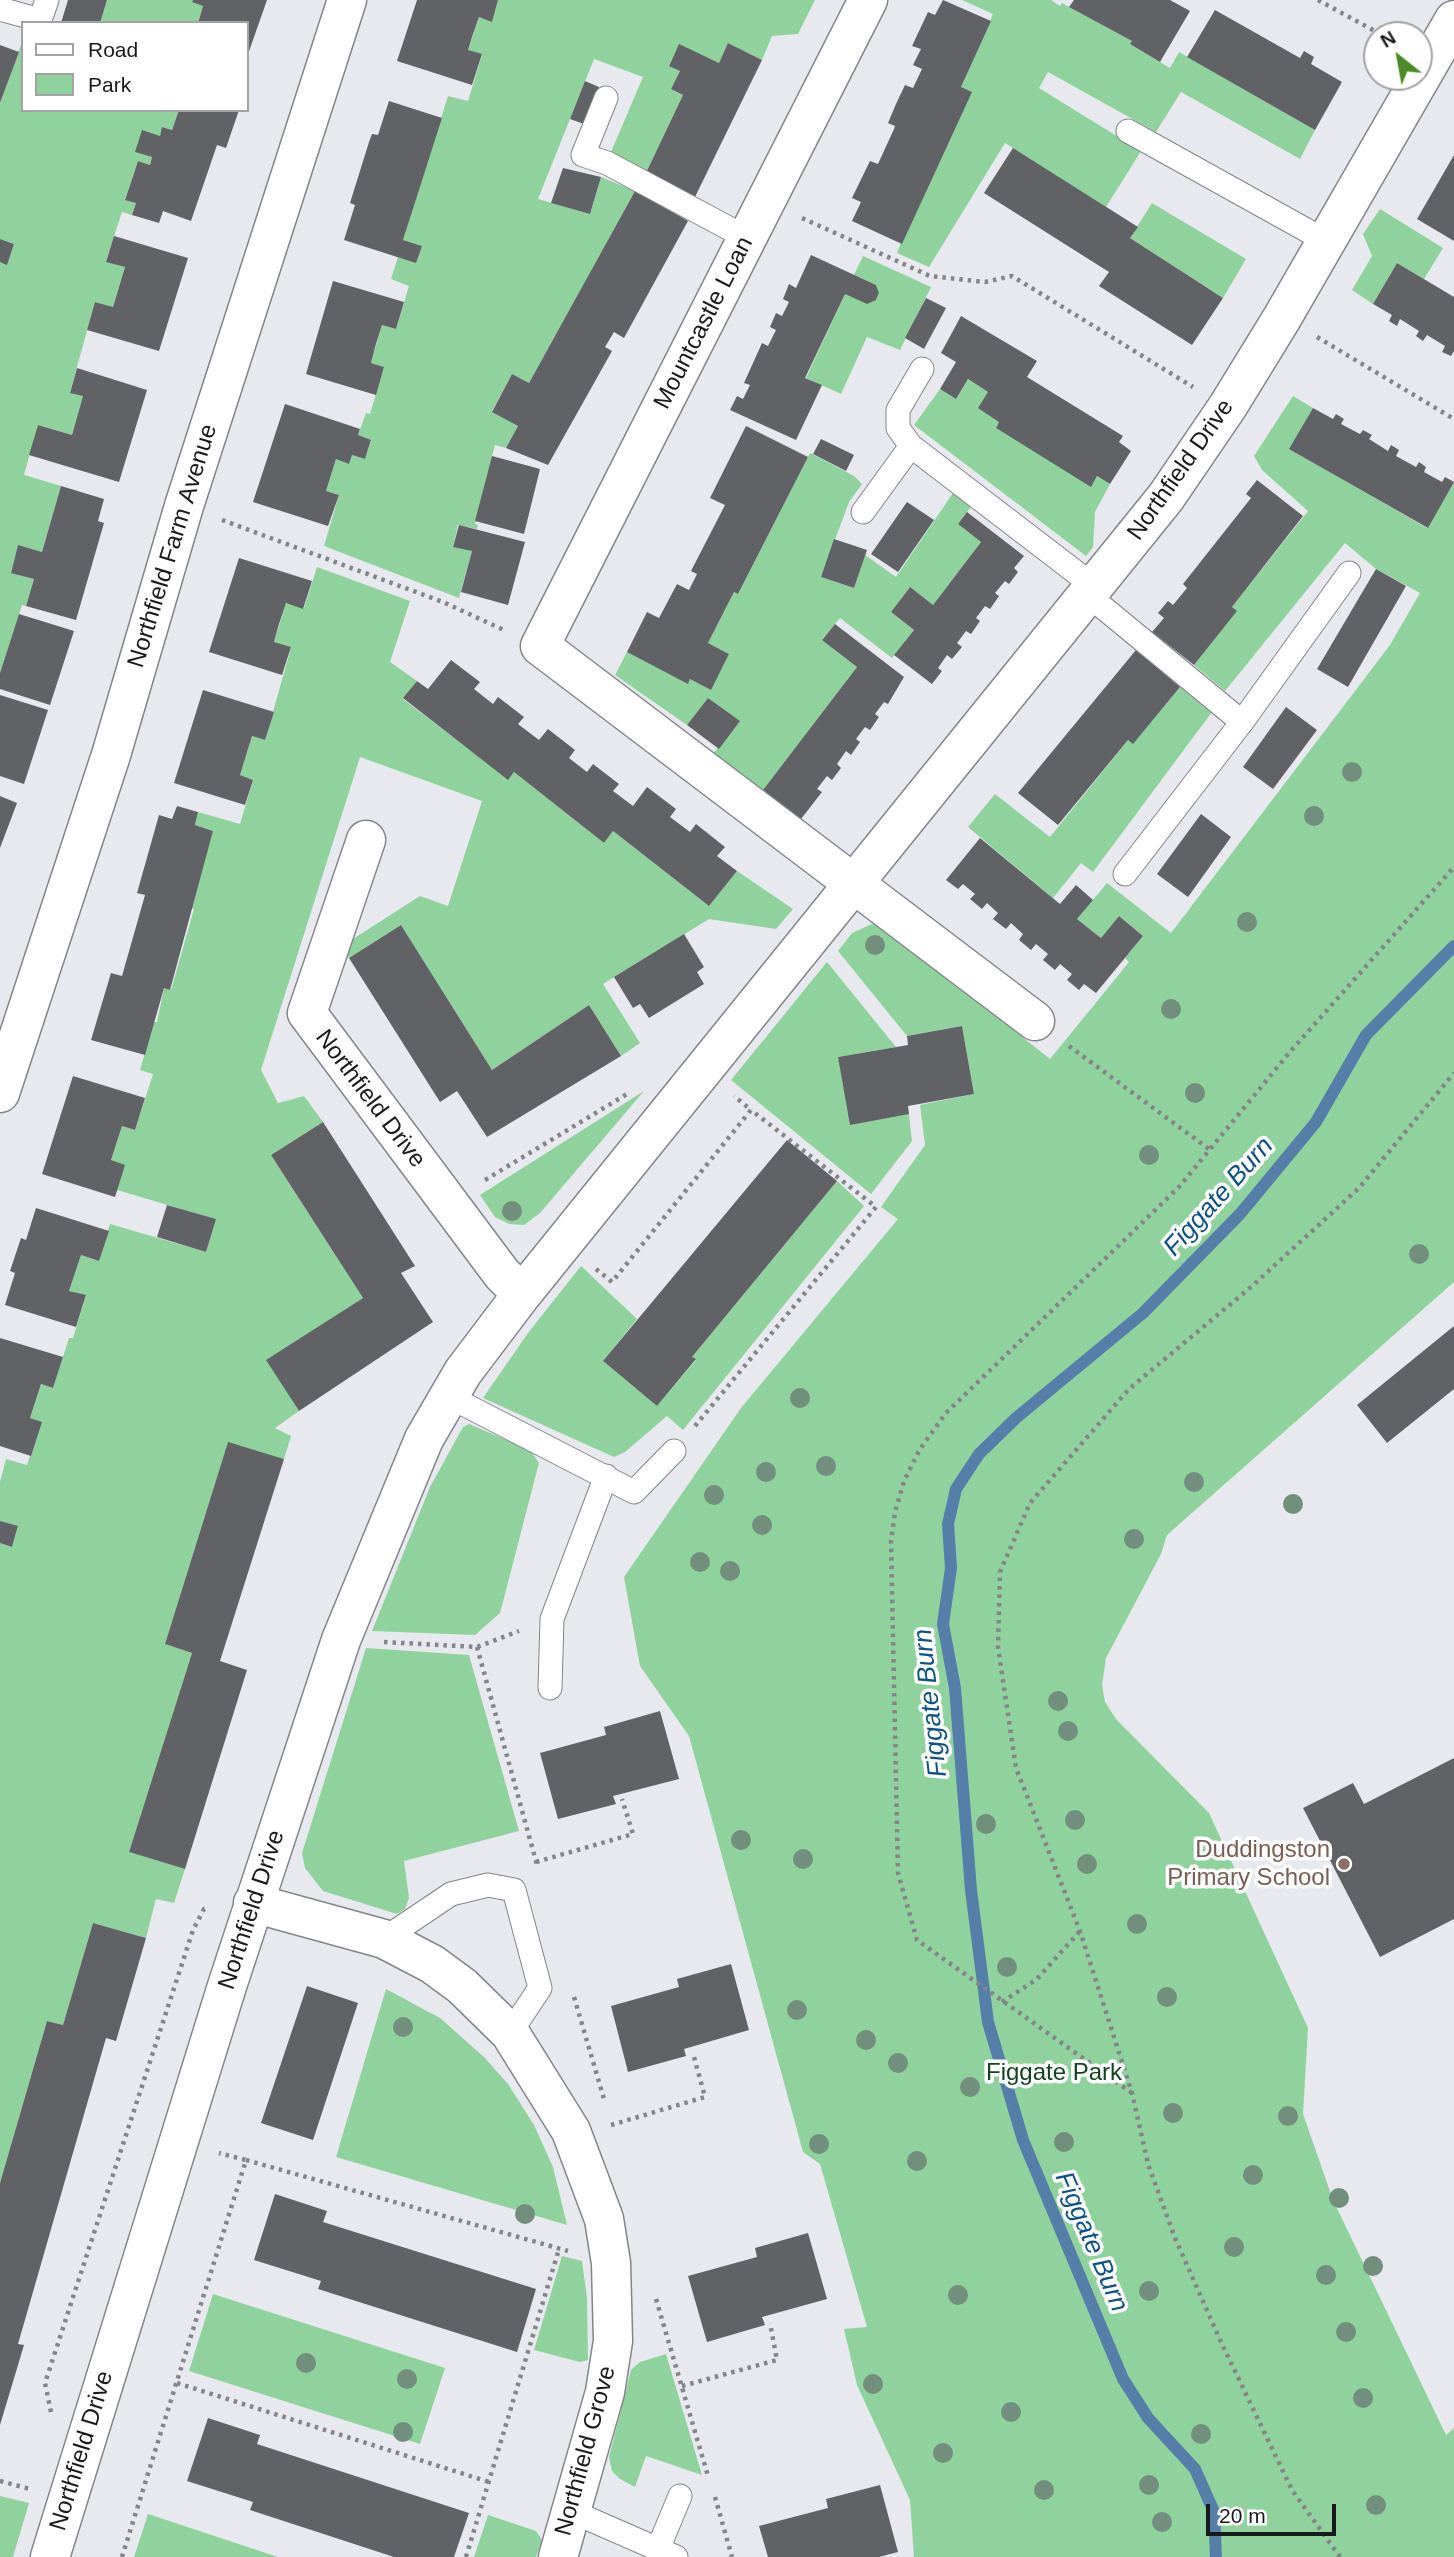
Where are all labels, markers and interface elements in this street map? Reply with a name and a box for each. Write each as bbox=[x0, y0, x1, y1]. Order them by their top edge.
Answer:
legend bbox=[21, 21, 248, 112]
north arrow bbox=[1363, 21, 1433, 91]
text: N bbox=[1377, 27, 1399, 52]
text: Road bbox=[88, 38, 138, 61]
text: Park bbox=[88, 73, 131, 96]
street label: Mountcastle Loan bbox=[648, 232, 760, 414]
street label: Northfield Drive bbox=[1122, 394, 1240, 546]
street label: Northfield Farm Avenue bbox=[122, 421, 224, 671]
street label: Northfield Drive bbox=[309, 1024, 431, 1174]
water label: Figgate Burn bbox=[1158, 1131, 1280, 1263]
water label: Figgate Burn bbox=[908, 1627, 954, 1779]
street label: Northfield Drive bbox=[213, 1827, 291, 1993]
place label: Duddingston Primary School bbox=[1167, 1836, 1330, 1892]
marker: Duddingston Primary School bbox=[1336, 1856, 1352, 1872]
park label: Figgate Park bbox=[986, 2059, 1122, 2087]
water label: Figgate Burn bbox=[1048, 2167, 1134, 2317]
street label: Northfield Grove bbox=[549, 2363, 623, 2539]
street label: Northfield Drive bbox=[44, 2368, 120, 2534]
scale bar bbox=[1209, 2490, 1338, 2534]
text: 20 m bbox=[1219, 2504, 1266, 2527]

